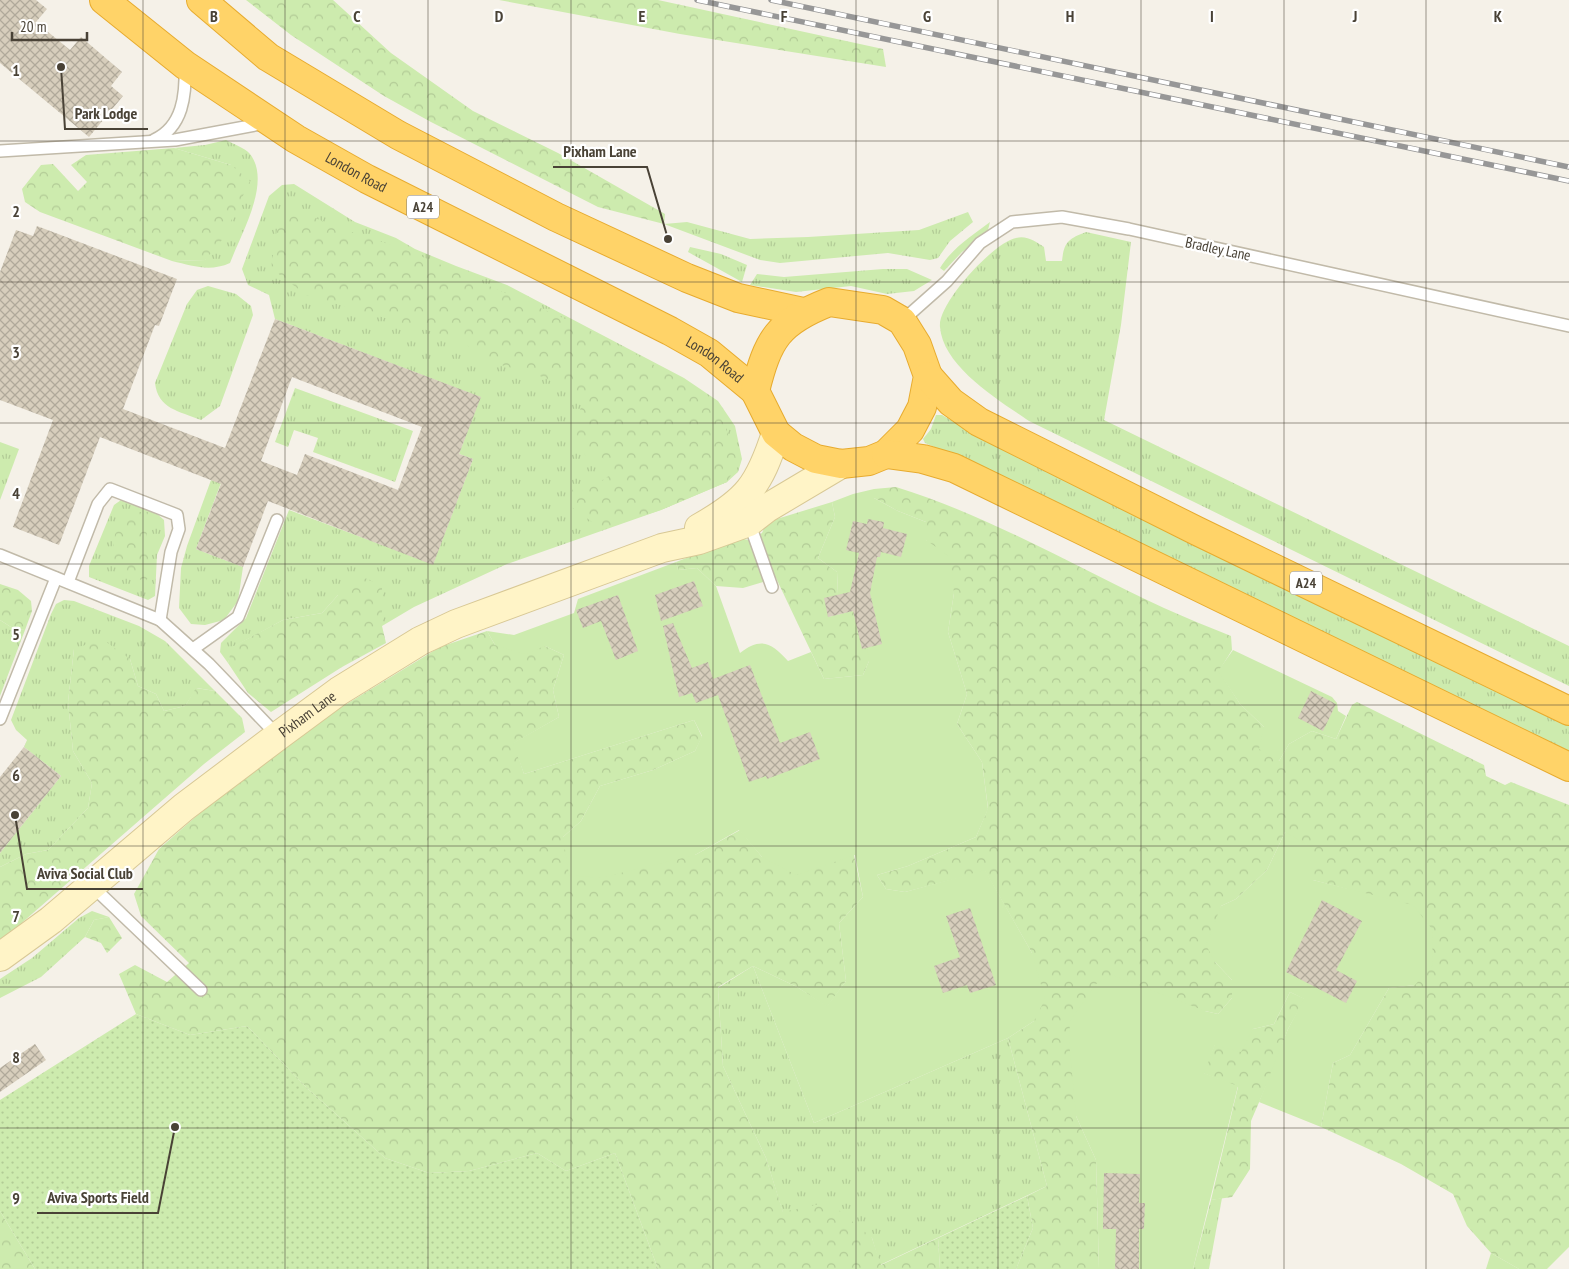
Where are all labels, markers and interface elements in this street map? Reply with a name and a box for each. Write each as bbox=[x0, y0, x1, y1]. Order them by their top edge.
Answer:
text: B bbox=[210, 6, 218, 26]
text: C bbox=[353, 6, 361, 26]
text: D bbox=[495, 6, 504, 26]
text: E bbox=[639, 6, 646, 26]
text: F bbox=[781, 6, 788, 26]
text: G bbox=[923, 6, 931, 26]
text: H bbox=[1066, 6, 1074, 26]
text: I bbox=[1210, 6, 1214, 26]
text: J bbox=[1352, 6, 1357, 26]
text: K bbox=[1494, 6, 1503, 26]
scale bar bbox=[12, 10, 88, 42]
text: 20 m bbox=[20, 17, 46, 36]
text: 1 bbox=[12, 60, 20, 80]
callout: Park Lodge bbox=[65, 98, 148, 129]
text: Park Lodge bbox=[75, 103, 137, 123]
callout: Pixham Lane bbox=[553, 136, 647, 167]
text: Pixham Lane bbox=[563, 141, 637, 161]
street label: London Road bbox=[322, 148, 390, 196]
road number: A24 bbox=[407, 196, 439, 218]
text: 2 bbox=[12, 201, 20, 221]
street label: Bradley Lane bbox=[1184, 232, 1253, 265]
street label: London Road bbox=[683, 332, 748, 387]
text: 3 bbox=[12, 342, 20, 362]
text: 4 bbox=[12, 483, 20, 503]
road number: A24 bbox=[1290, 572, 1322, 594]
text: 5 bbox=[12, 624, 20, 644]
street label: Pixham Lane bbox=[275, 686, 340, 741]
text: 6 bbox=[12, 765, 20, 785]
callout: Aviva Social Club bbox=[27, 858, 143, 889]
text: Aviva Social Club bbox=[36, 863, 133, 883]
text: 7 bbox=[12, 906, 20, 926]
text: 8 bbox=[12, 1047, 20, 1067]
callout: Aviva Sports Field bbox=[37, 1182, 158, 1213]
text: Aviva Sports Field bbox=[46, 1187, 149, 1207]
text: 9 bbox=[12, 1188, 20, 1208]

